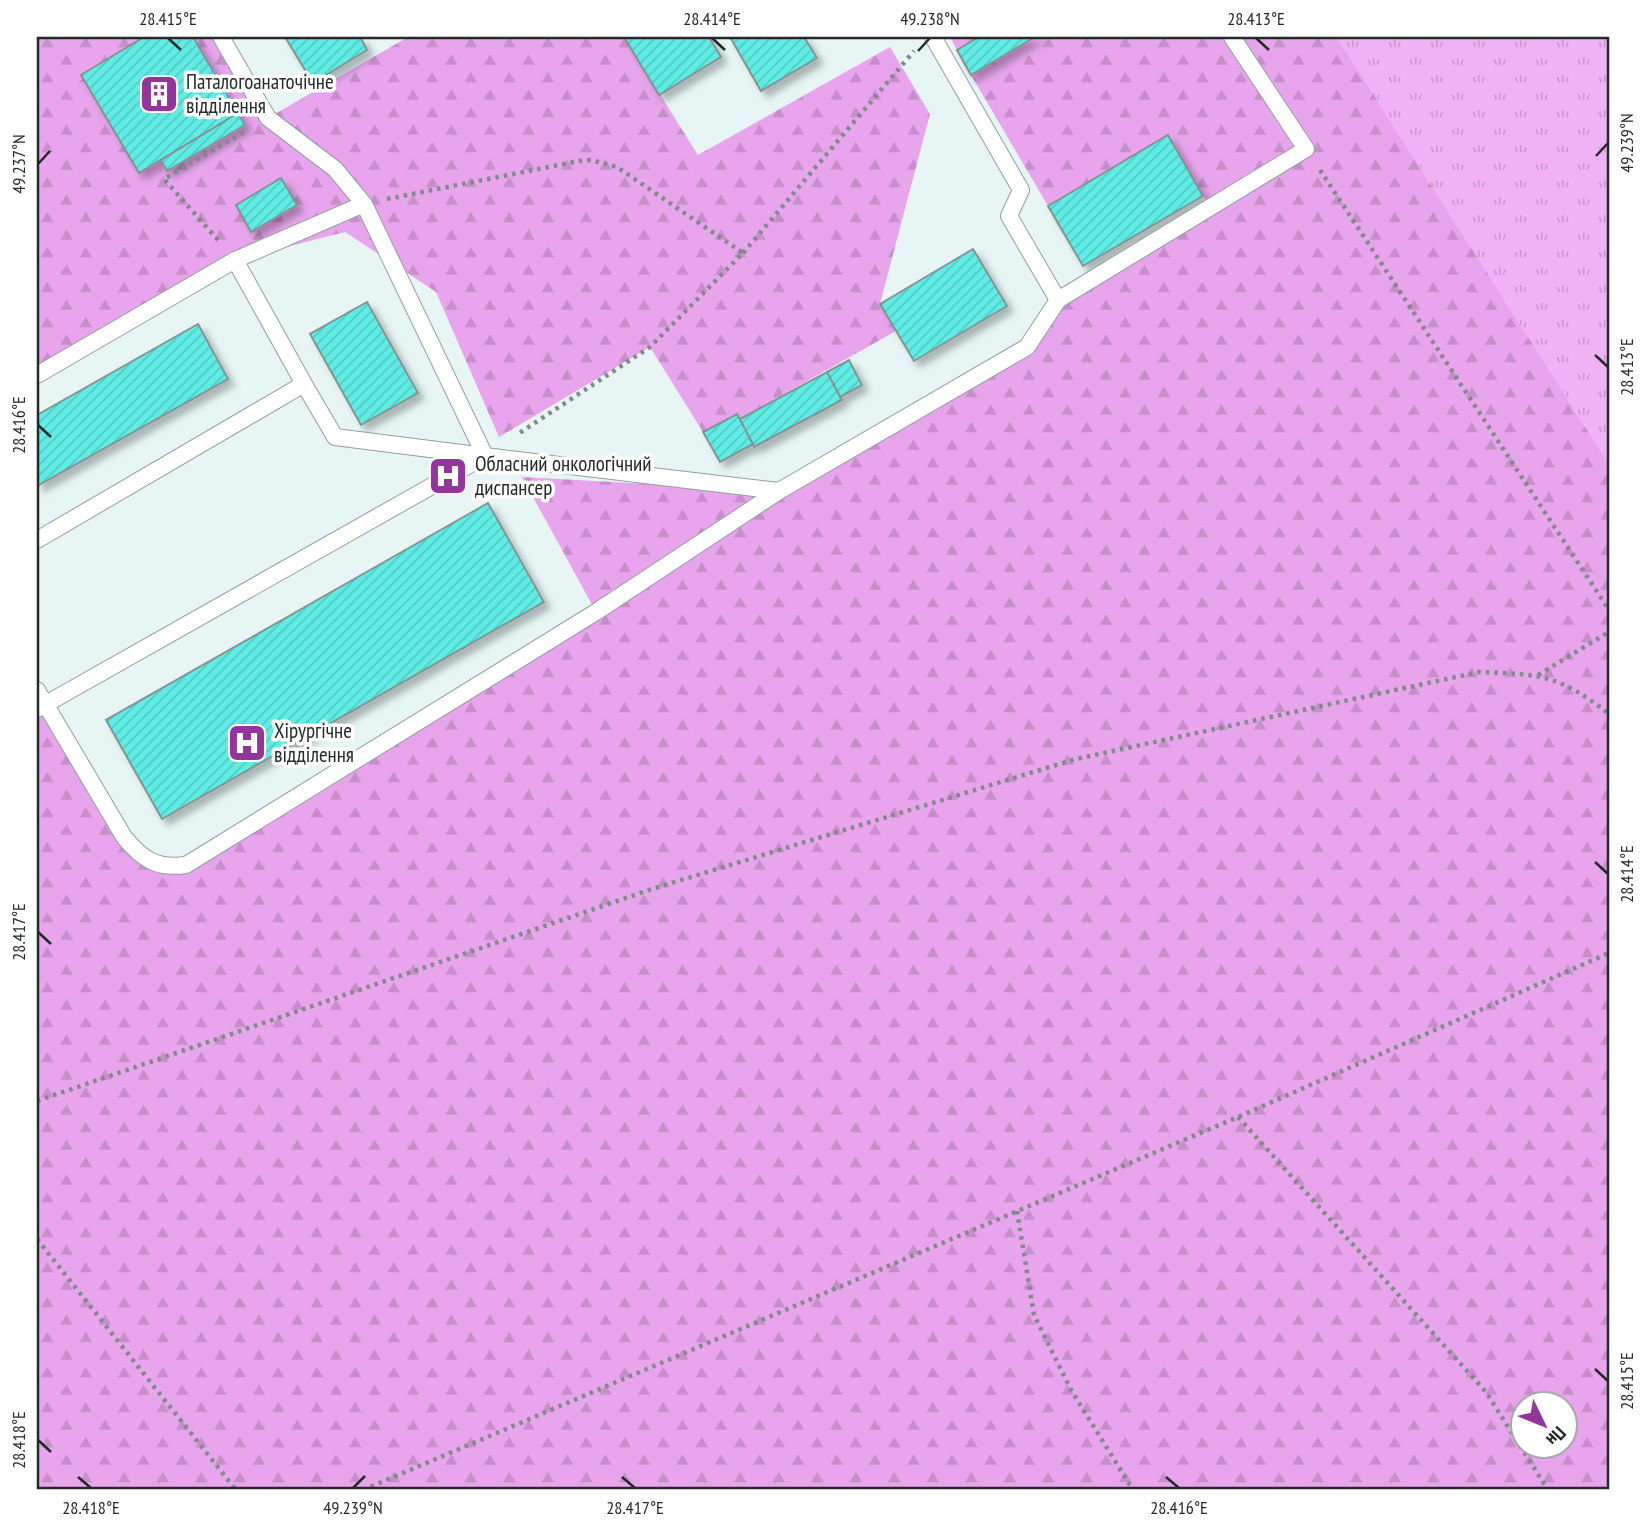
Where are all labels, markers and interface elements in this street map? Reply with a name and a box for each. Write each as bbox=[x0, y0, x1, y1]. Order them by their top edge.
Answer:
text: 28.415°E bbox=[139, 7, 197, 30]
text: 28.414°E bbox=[683, 7, 741, 30]
text: 49.238°N bbox=[900, 7, 960, 30]
text: 28.413°E bbox=[1227, 7, 1285, 30]
place label: Паталогоанаточічне відділення bbox=[186, 68, 334, 119]
building icon: Паталогоанаточічне відділення bbox=[138, 73, 180, 115]
text: 49.239°N bbox=[1615, 113, 1638, 173]
text: 49.237°N bbox=[7, 134, 30, 194]
text: 28.413°E bbox=[1615, 338, 1638, 396]
text: 28.416°E bbox=[7, 396, 30, 454]
place label: Обласний онкологічний диспансер bbox=[475, 450, 652, 501]
hospital icon: Обласний онкологічний диспансер bbox=[427, 455, 469, 497]
place label: Хірургічне відділення bbox=[274, 717, 354, 768]
hospital icon: Хірургічне відділення bbox=[226, 722, 268, 764]
text: 28.414°E bbox=[1615, 845, 1638, 903]
text: 28.417°E bbox=[7, 903, 30, 961]
text: 28.415°E bbox=[1615, 1352, 1638, 1410]
north arrow bbox=[1510, 1390, 1580, 1460]
text: 28.418°E bbox=[7, 1411, 30, 1469]
text: Пн bbox=[1541, 1422, 1571, 1452]
text: 28.418°E bbox=[62, 1496, 120, 1519]
text: 49.239°N bbox=[323, 1496, 383, 1519]
text: 28.417°E bbox=[606, 1496, 664, 1519]
text: 28.416°E bbox=[1150, 1496, 1208, 1519]

